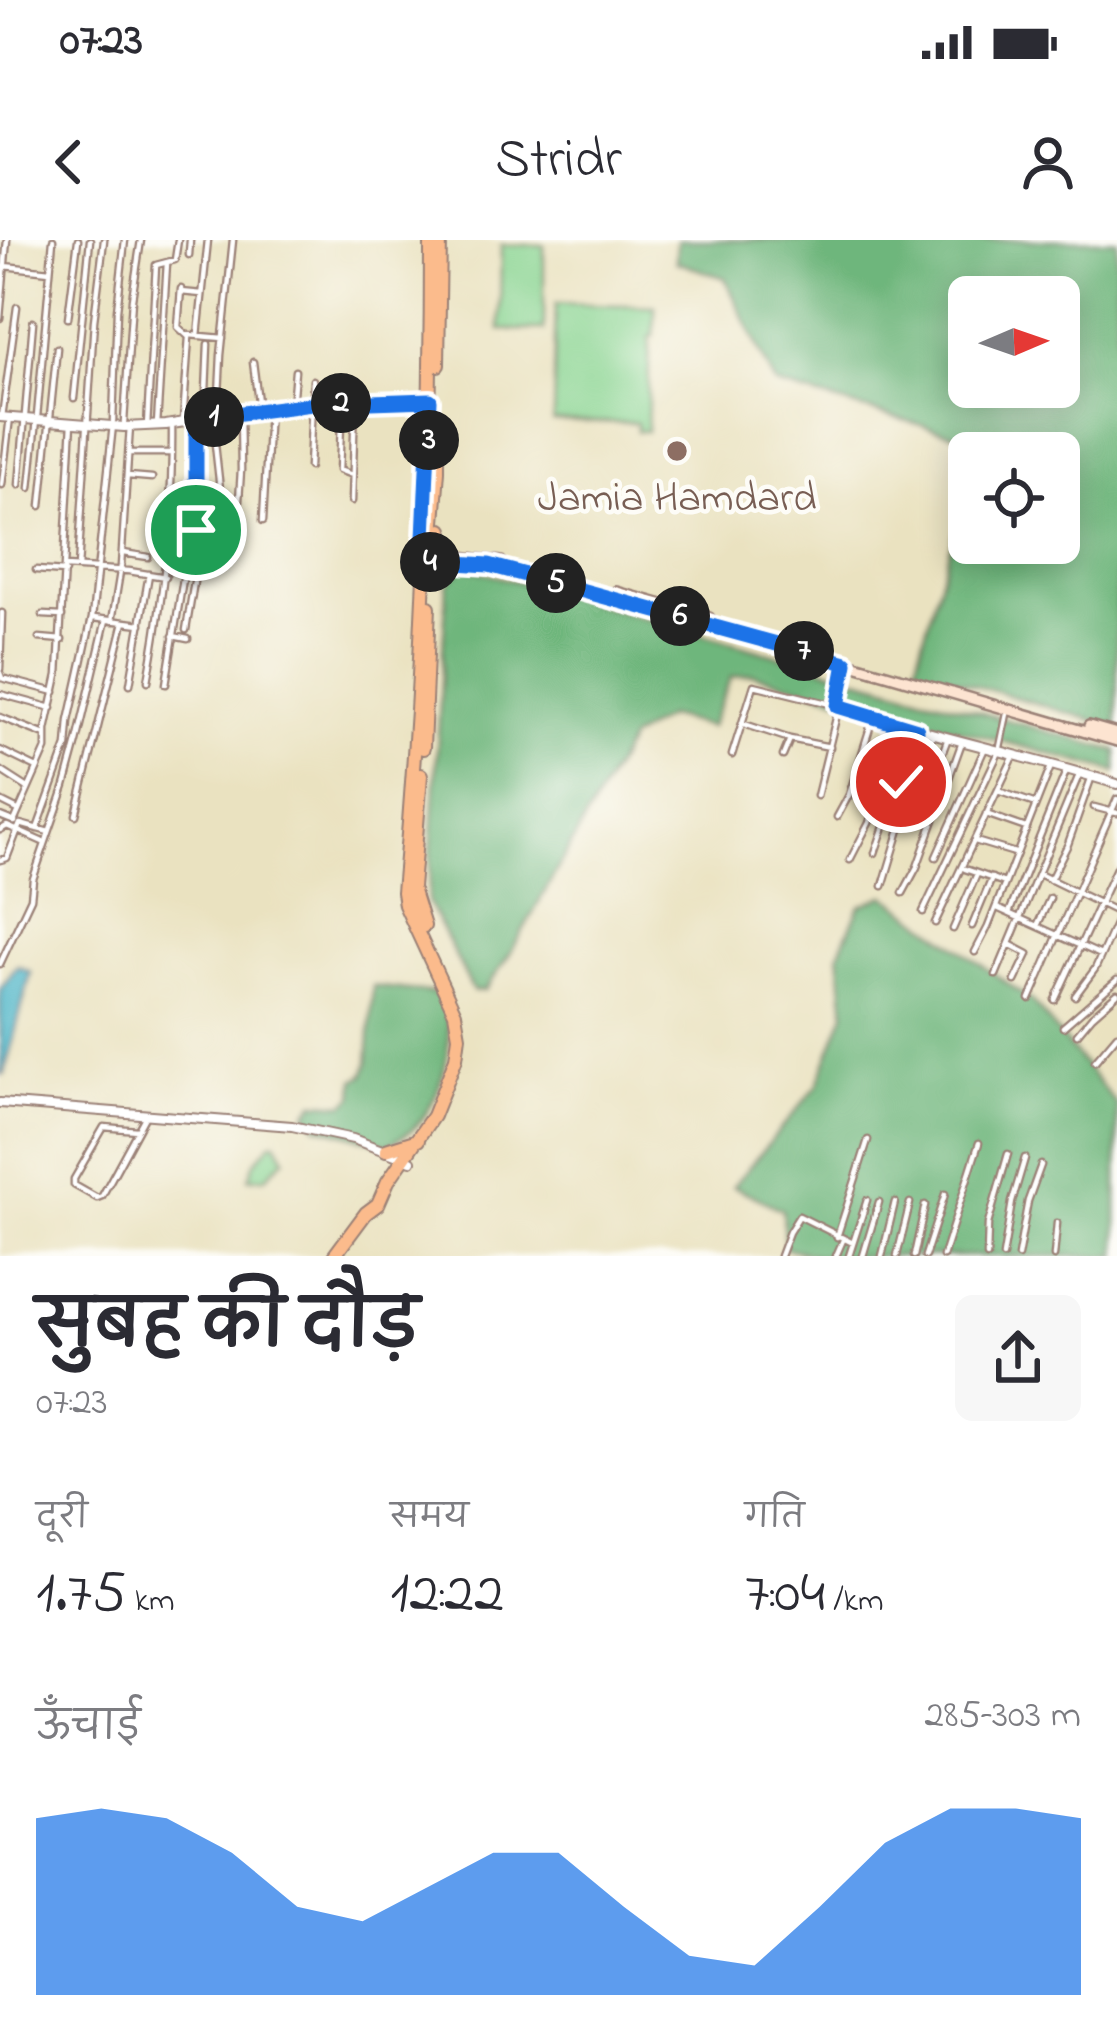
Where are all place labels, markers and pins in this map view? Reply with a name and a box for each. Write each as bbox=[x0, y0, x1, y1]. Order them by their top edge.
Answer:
pin: 2 bbox=[311, 373, 371, 433]
pin: 1 bbox=[184, 387, 244, 447]
pin: 3 bbox=[399, 410, 459, 470]
marker: Jamia Hamdard bbox=[664, 438, 690, 464]
place label: Jamia Hamdard bbox=[537, 469, 817, 530]
pin bbox=[145, 479, 247, 581]
pin: 4 bbox=[400, 532, 460, 592]
pin: 5 bbox=[526, 553, 586, 613]
pin: 6 bbox=[650, 586, 710, 646]
pin: 7 bbox=[774, 621, 834, 681]
pin bbox=[850, 731, 952, 833]

